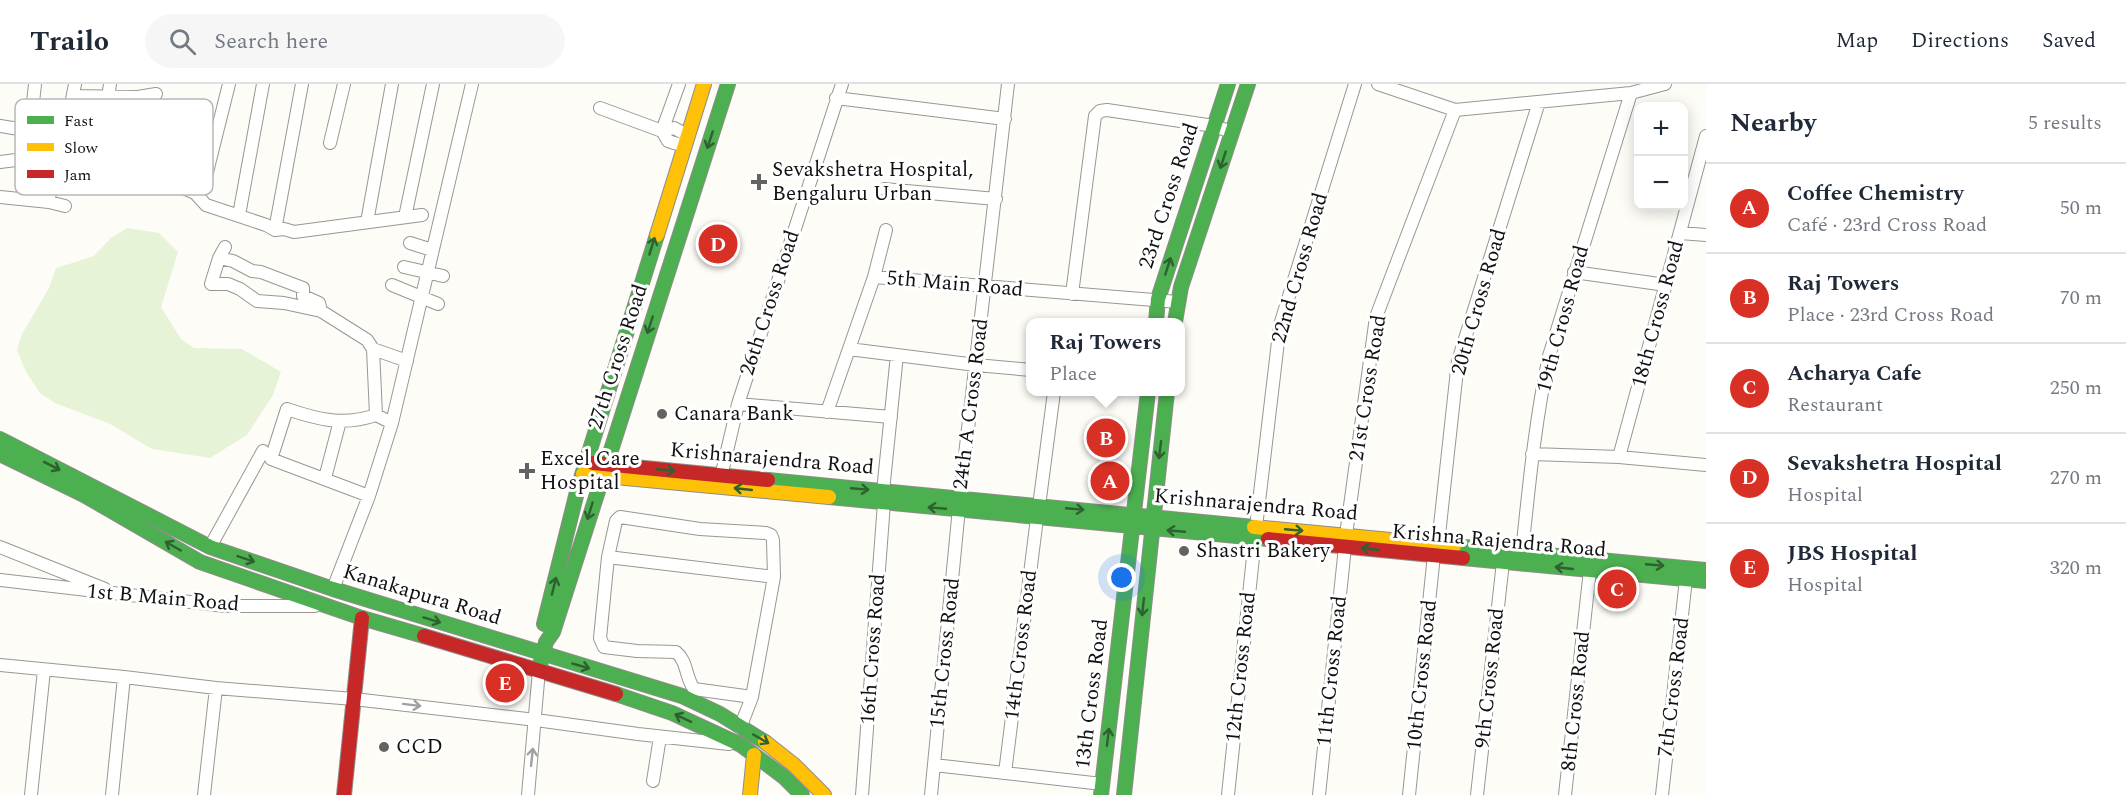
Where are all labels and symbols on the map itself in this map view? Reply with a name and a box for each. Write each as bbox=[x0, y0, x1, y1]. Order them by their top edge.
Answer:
legend bbox=[15, 99, 213, 195]
text: Fast bbox=[64, 109, 94, 133]
street label: 23rd Cross Road bbox=[1130, 119, 1208, 273]
one-way arrow bbox=[704, 130, 715, 149]
text: Slow bbox=[64, 136, 99, 160]
one-way arrow bbox=[1217, 150, 1228, 169]
place label: Sevakshetra Hospital, Bengaluru Urban bbox=[772, 154, 973, 210]
text: Jam bbox=[64, 163, 92, 187]
marker: Sevakshetra Hospital, Bengaluru Urban bbox=[750, 173, 768, 191]
street label: 22nd Cross Road bbox=[1263, 189, 1337, 347]
pin: D bbox=[698, 222, 738, 266]
street label: 20th Cross Road bbox=[1443, 225, 1515, 379]
street label: 26th Cross Road bbox=[731, 226, 809, 380]
one-way arrow bbox=[647, 237, 658, 256]
street label: 18th Cross Road bbox=[1623, 237, 1693, 391]
street label: 19th Cross Road bbox=[1528, 242, 1598, 396]
one-way arrow bbox=[1164, 257, 1175, 276]
street label: 5th Main Road bbox=[885, 262, 1025, 306]
street label: 27th Cross Road bbox=[579, 280, 657, 434]
street label: 21st Cross Road bbox=[1341, 312, 1395, 464]
one-way arrow bbox=[644, 315, 655, 334]
street label: 24th A Cross Road bbox=[945, 317, 997, 491]
place label: Canara Bank bbox=[674, 398, 794, 430]
marker: Canara Bank bbox=[655, 407, 669, 421]
pin: B bbox=[1086, 416, 1126, 460]
street label: Krishnarajendra Road bbox=[669, 434, 875, 484]
one-way arrow bbox=[1154, 439, 1165, 459]
place label: Excel Care Hospital bbox=[540, 443, 640, 499]
pin: A bbox=[1090, 458, 1130, 504]
one-way arrow bbox=[43, 460, 61, 472]
marker: Excel Care Hospital bbox=[518, 462, 536, 480]
one-way arrow bbox=[655, 465, 675, 476]
street label: Krishnarajendra Road bbox=[1153, 480, 1359, 530]
one-way arrow bbox=[734, 483, 754, 494]
one-way arrow bbox=[849, 484, 869, 495]
one-way arrow bbox=[584, 501, 595, 520]
one-way arrow bbox=[928, 502, 948, 513]
one-way arrow bbox=[1064, 504, 1084, 515]
street label: Krishna Rajendra Road bbox=[1390, 516, 1608, 566]
one-way arrow bbox=[1166, 525, 1186, 536]
one-way arrow bbox=[1283, 525, 1303, 536]
place label: Shastri Bakery bbox=[1196, 535, 1331, 567]
one-way arrow bbox=[165, 540, 183, 551]
one-way arrow bbox=[1361, 543, 1380, 554]
marker: Shastri Bakery bbox=[1177, 544, 1191, 558]
one-way arrow bbox=[236, 555, 255, 566]
street label: Kanakapura Road bbox=[339, 556, 505, 634]
one-way arrow bbox=[1645, 560, 1665, 571]
one-way arrow bbox=[1555, 562, 1575, 573]
your location bbox=[1107, 563, 1136, 592]
pin: C bbox=[1598, 566, 1636, 612]
street label: 14th Cross Road bbox=[996, 568, 1046, 722]
street label: 16th Cross Road bbox=[852, 572, 894, 726]
street label: 1st B Main Road bbox=[85, 575, 241, 621]
one-way arrow bbox=[548, 576, 560, 595]
street label: 15th Cross Road bbox=[921, 576, 969, 730]
street label: 12th Cross Road bbox=[1217, 590, 1265, 744]
street label: 11th Cross Road bbox=[1308, 594, 1356, 748]
one-way arrow bbox=[1137, 597, 1148, 617]
street label: 10th Cross Road bbox=[1398, 598, 1446, 752]
street label: 9th Cross Road bbox=[1467, 606, 1513, 750]
one-way arrow bbox=[422, 615, 441, 626]
street label: 7th Cross Road bbox=[1650, 615, 1698, 759]
street label: 13th Cross Road bbox=[1067, 617, 1117, 771]
street label: 8th Cross Road bbox=[1553, 629, 1599, 773]
pin: E bbox=[486, 660, 524, 706]
one-way arrow bbox=[572, 660, 591, 672]
one-way arrow bbox=[402, 700, 421, 711]
one-way arrow bbox=[675, 712, 693, 723]
one-way arrow bbox=[1103, 727, 1114, 747]
place label: CCD bbox=[396, 731, 443, 763]
one-way arrow bbox=[752, 733, 769, 745]
marker: CCD bbox=[377, 740, 391, 754]
one-way arrow bbox=[526, 748, 537, 768]

